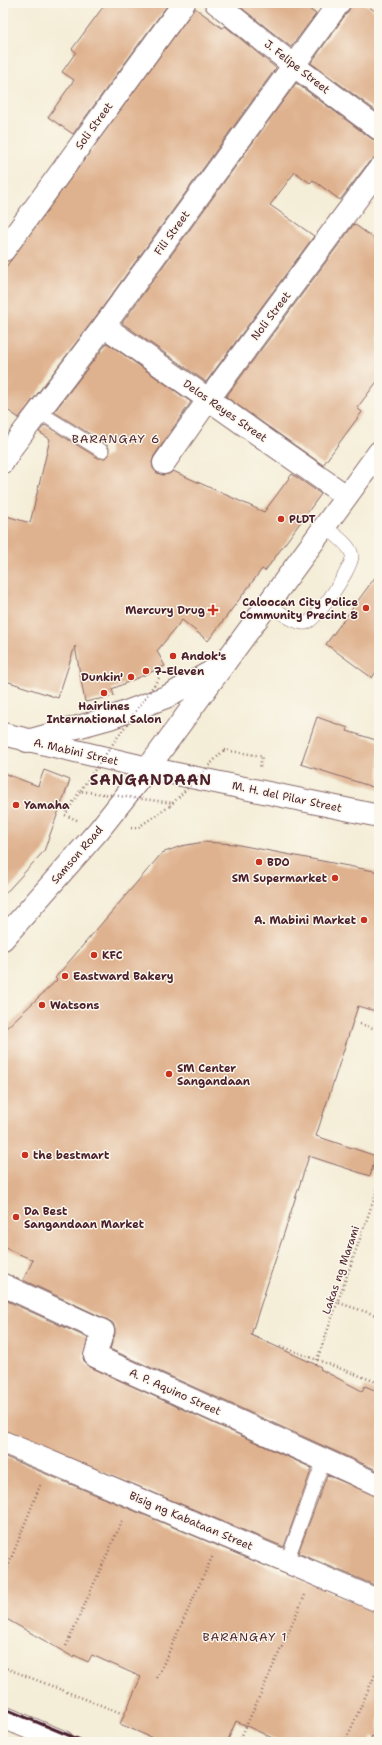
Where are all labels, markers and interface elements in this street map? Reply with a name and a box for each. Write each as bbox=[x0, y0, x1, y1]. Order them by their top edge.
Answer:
street label: J. Felipe Street bbox=[261, 37, 333, 97]
street label: Soli Street bbox=[72, 99, 116, 153]
street label: Fili Street bbox=[151, 208, 193, 258]
street label: Noli Street bbox=[248, 288, 294, 343]
street label: Delos Reyes Street bbox=[180, 376, 270, 446]
district label: BARANGAY 6 bbox=[72, 431, 160, 447]
place label: PLDT bbox=[289, 512, 316, 527]
marker: PLDT bbox=[276, 514, 286, 524]
place label: Caloocan City Police Community Precint 8 bbox=[240, 595, 358, 623]
place label: Mercury Drug bbox=[125, 603, 205, 618]
marker: Caloocan City Police Community Precint 8 bbox=[361, 603, 371, 613]
marker: Mercury Drug bbox=[208, 605, 218, 615]
place label: Andok's bbox=[181, 649, 226, 664]
marker: Andok's bbox=[168, 651, 178, 661]
place label: 7-Eleven bbox=[154, 664, 205, 679]
marker: 7-Eleven bbox=[141, 666, 151, 676]
place label: Dunkin' bbox=[81, 670, 123, 685]
marker: Dunkin' bbox=[126, 672, 136, 682]
marker: Hairlines International Salon bbox=[99, 688, 109, 698]
place label: Hairlines International Salon bbox=[46, 699, 162, 727]
street label: A. Mabini Street bbox=[32, 735, 120, 769]
district label: SANGANDAAN bbox=[90, 770, 212, 790]
street label: M. H. del Pilar Street bbox=[231, 778, 343, 816]
place label: Yamaha bbox=[24, 798, 70, 813]
marker: Yamaha bbox=[11, 800, 21, 810]
street label: Samson Road bbox=[48, 823, 106, 887]
place label: BDO bbox=[267, 855, 290, 870]
marker: BDO bbox=[254, 857, 264, 867]
place label: SM Supermarket bbox=[232, 871, 328, 886]
marker: SM Supermarket bbox=[330, 873, 340, 883]
place label: A. Mabini Market bbox=[254, 913, 357, 928]
marker: A. Mabini Market bbox=[359, 915, 369, 925]
place label: KFC bbox=[102, 948, 123, 963]
marker: KFC bbox=[89, 950, 99, 960]
place label: Eastward Bakery bbox=[73, 969, 174, 984]
marker: Eastward Bakery bbox=[60, 971, 70, 981]
place label: Watsons bbox=[50, 998, 100, 1013]
marker: Watsons bbox=[37, 1000, 47, 1010]
place label: SM Center Sangandaan bbox=[177, 1061, 251, 1089]
marker: SM Center Sangandaan bbox=[164, 1069, 174, 1079]
place label: the bestmart bbox=[33, 1148, 110, 1163]
marker: the bestmart bbox=[20, 1150, 30, 1160]
place label: Da Best Sangandaan Market bbox=[24, 1204, 145, 1232]
marker: Da Best Sangandaan Market bbox=[11, 1212, 21, 1222]
street label: Lakas ng Marami bbox=[319, 1224, 363, 1316]
street label: A. P. Aquino Street bbox=[127, 1365, 223, 1419]
street label: Bisig ng Kabataan Street bbox=[127, 1488, 255, 1554]
district label: BARANGAY 1 bbox=[202, 1629, 288, 1645]

